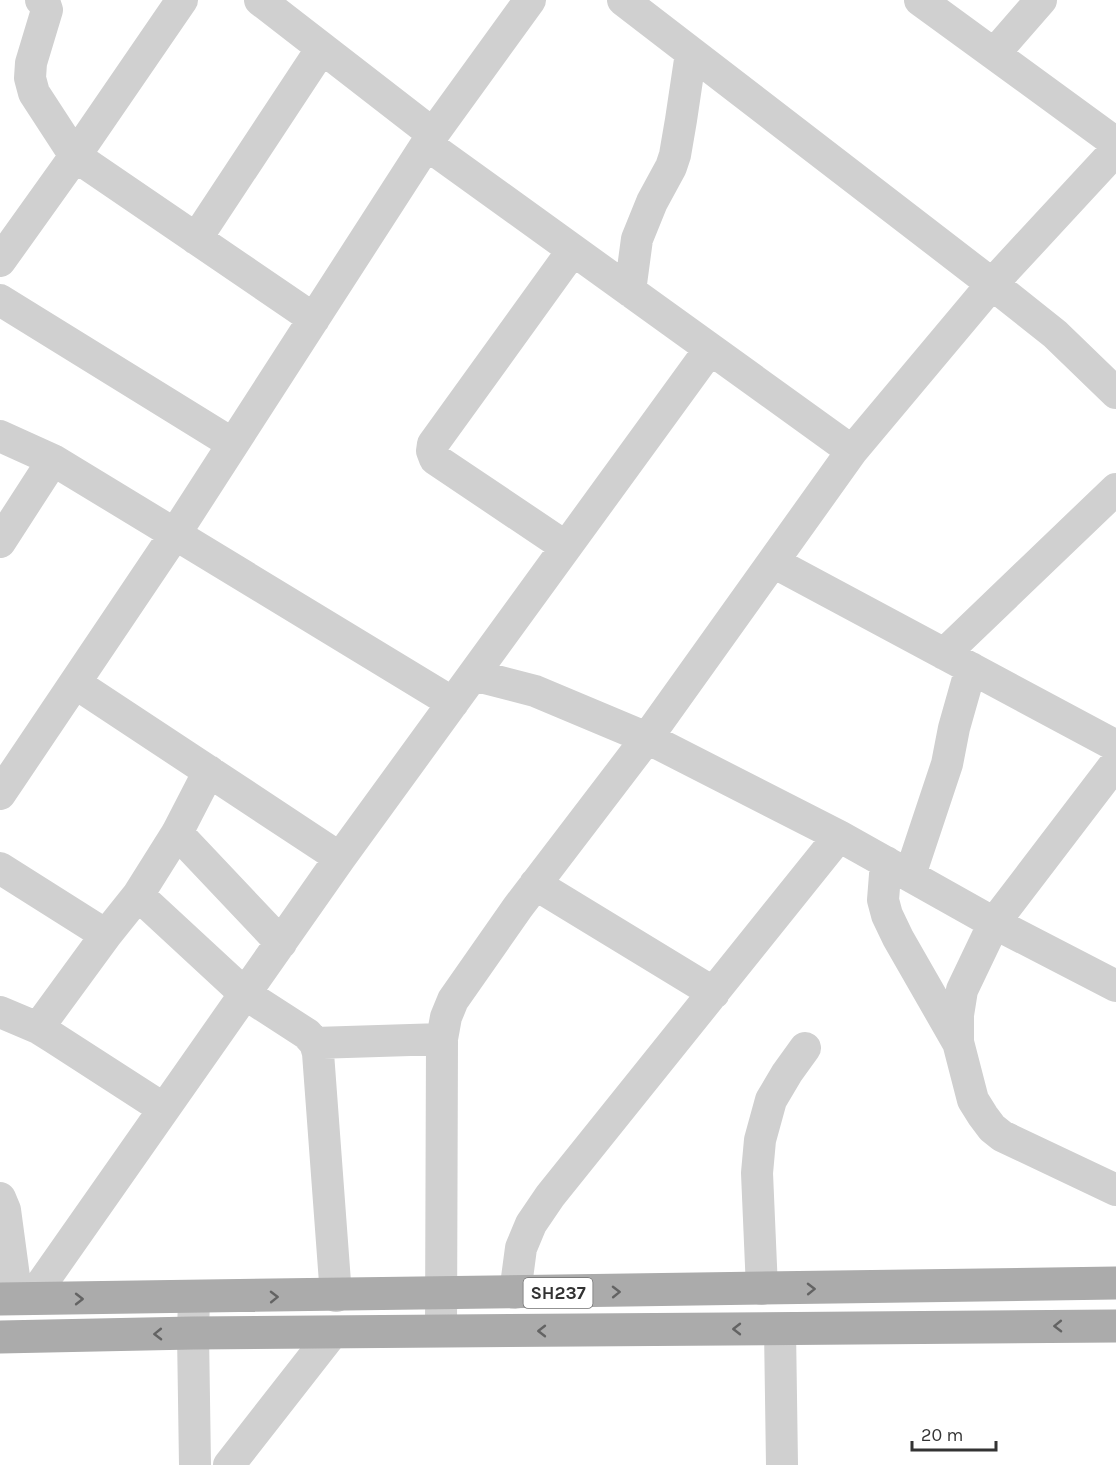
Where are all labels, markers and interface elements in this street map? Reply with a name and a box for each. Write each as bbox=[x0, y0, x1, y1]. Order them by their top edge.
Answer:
road number: SH237 bbox=[524, 1278, 592, 1308]
one-way arrow bbox=[807, 1283, 816, 1295]
one-way arrow bbox=[612, 1285, 621, 1298]
one-way arrow bbox=[270, 1291, 279, 1303]
one-way arrow bbox=[75, 1293, 84, 1305]
one-way arrow bbox=[1053, 1320, 1062, 1332]
one-way arrow bbox=[732, 1323, 741, 1336]
one-way arrow bbox=[537, 1325, 546, 1337]
one-way arrow bbox=[153, 1327, 162, 1340]
scale bar bbox=[912, 1414, 996, 1452]
text: 20 m bbox=[921, 1424, 963, 1446]

